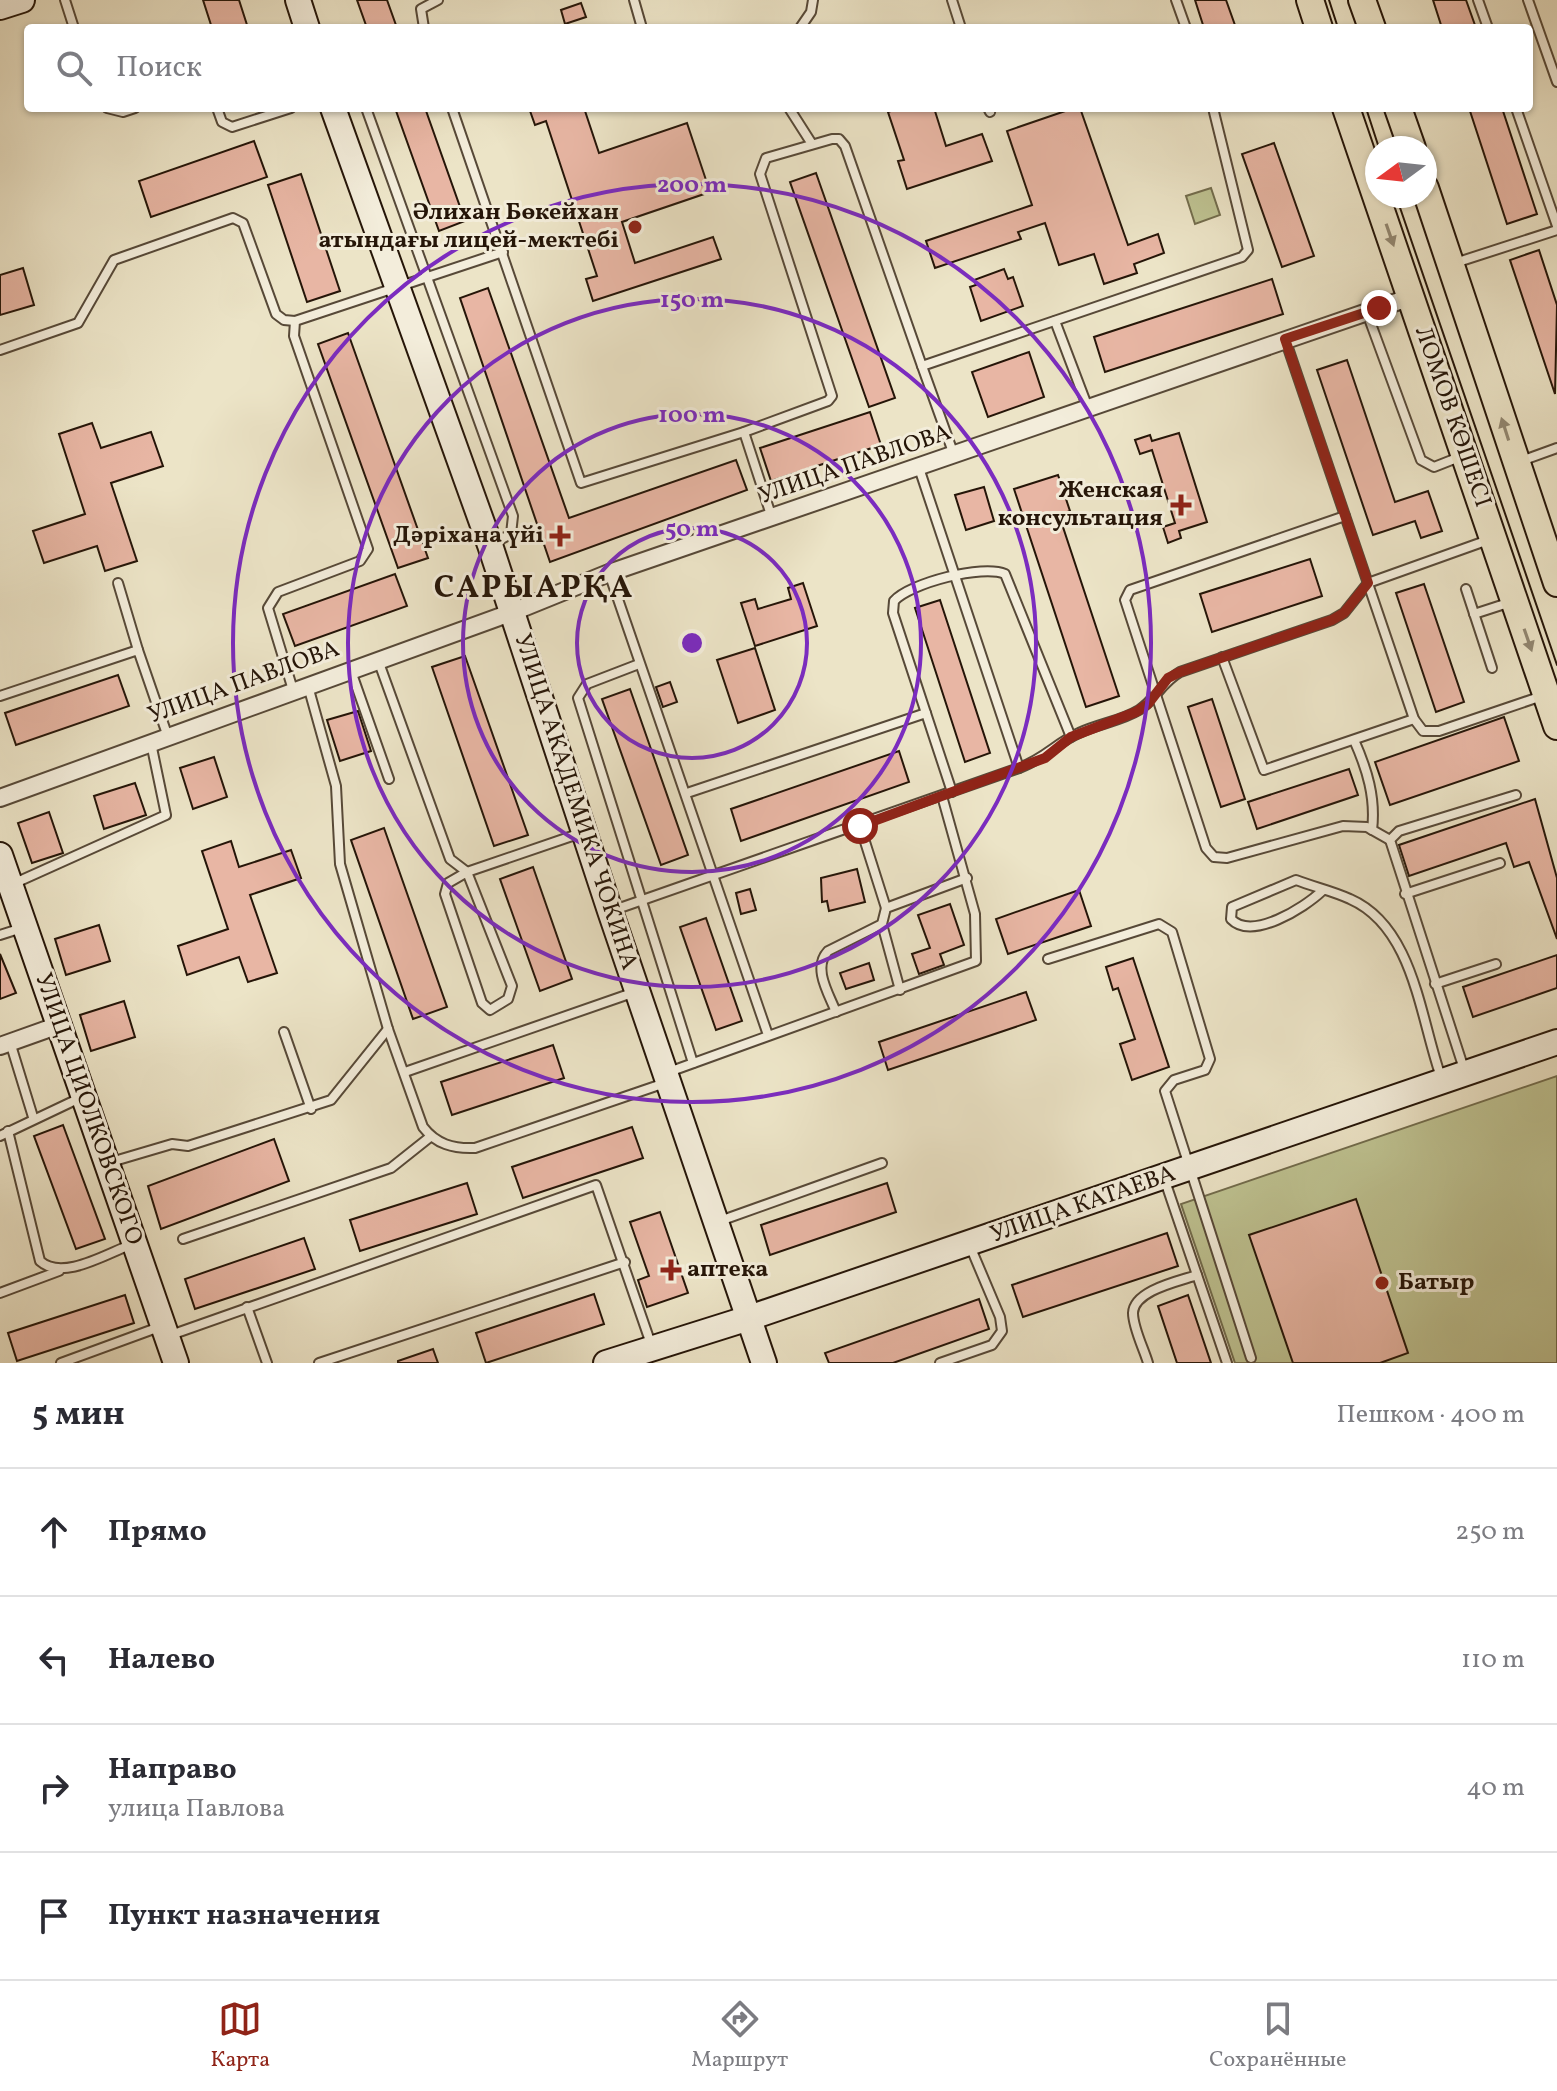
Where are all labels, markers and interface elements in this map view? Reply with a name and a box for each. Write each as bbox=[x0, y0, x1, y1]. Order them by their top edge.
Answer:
search box bbox=[24, 24, 1533, 112]
icon: search bbox=[52, 46, 96, 90]
text: Поиск bbox=[116, 47, 202, 89]
north arrow bbox=[1365, 136, 1437, 208]
text: 200 m bbox=[657, 169, 727, 203]
place label: Әлихан Бөкейхан атындағы лицей-мектебі bbox=[318, 196, 619, 258]
marker: Әлихан Бөкейхан атындағы лицей-мектебі bbox=[626, 218, 644, 236]
one-way arrow bbox=[1384, 223, 1396, 247]
text: 150 m bbox=[660, 284, 724, 318]
route end bbox=[1361, 290, 1397, 326]
street label: ЛОМОВ КӨШЕСІ bbox=[1405, 322, 1499, 512]
text: 100 m bbox=[658, 399, 726, 433]
street label: УЛИЦА ПАВЛОВА bbox=[754, 416, 956, 514]
one-way arrow bbox=[1499, 417, 1511, 441]
place label: Женская консультация bbox=[998, 474, 1163, 536]
marker: Женская консультация bbox=[1170, 494, 1192, 516]
text: 50 m bbox=[665, 513, 719, 547]
place label: Дәріхана үйі bbox=[393, 519, 544, 553]
marker: Дәріхана үйі bbox=[551, 527, 569, 545]
district label: САРЫАРҚА bbox=[434, 567, 634, 611]
one-way arrow bbox=[1522, 628, 1534, 652]
street label: УЛИЦА АКАДЕМИКА ЧОКИНА bbox=[504, 629, 646, 975]
centre of rings bbox=[678, 629, 706, 657]
street label: УЛИЦА ПАВЛОВА bbox=[143, 633, 345, 733]
route start bbox=[842, 808, 878, 844]
street label: УЛИЦА ЦИОЛКОВСКОГО bbox=[25, 968, 151, 1250]
street label: УЛИЦА КАТАЕВА bbox=[986, 1157, 1180, 1253]
place label: аптека bbox=[687, 1253, 768, 1287]
marker: аптека bbox=[662, 1261, 680, 1279]
place label: Батыр bbox=[1398, 1266, 1475, 1300]
marker: Батыр bbox=[1373, 1274, 1391, 1292]
text: 5 мин bbox=[32, 1392, 125, 1439]
text: Пешком · 400 m bbox=[1337, 1397, 1525, 1433]
icon: ahead bbox=[32, 1510, 76, 1554]
text: Прямо bbox=[108, 1511, 207, 1553]
text: 250 m bbox=[1455, 1514, 1525, 1550]
icon: left bbox=[32, 1638, 76, 1682]
text: Налево bbox=[108, 1639, 215, 1681]
text: 110 m bbox=[1461, 1642, 1525, 1678]
text: Направо bbox=[108, 1749, 237, 1791]
icon: right bbox=[32, 1766, 76, 1810]
text: 40 m bbox=[1466, 1770, 1525, 1806]
text: улица Павлова bbox=[108, 1791, 285, 1827]
icon: arrive bbox=[32, 1894, 76, 1938]
text: Пункт назначения bbox=[108, 1895, 380, 1937]
tab: Карта bbox=[210, 1997, 270, 2076]
tab: Маршрут bbox=[691, 1997, 788, 2076]
tab: Сохранённые bbox=[1209, 1997, 1346, 2076]

